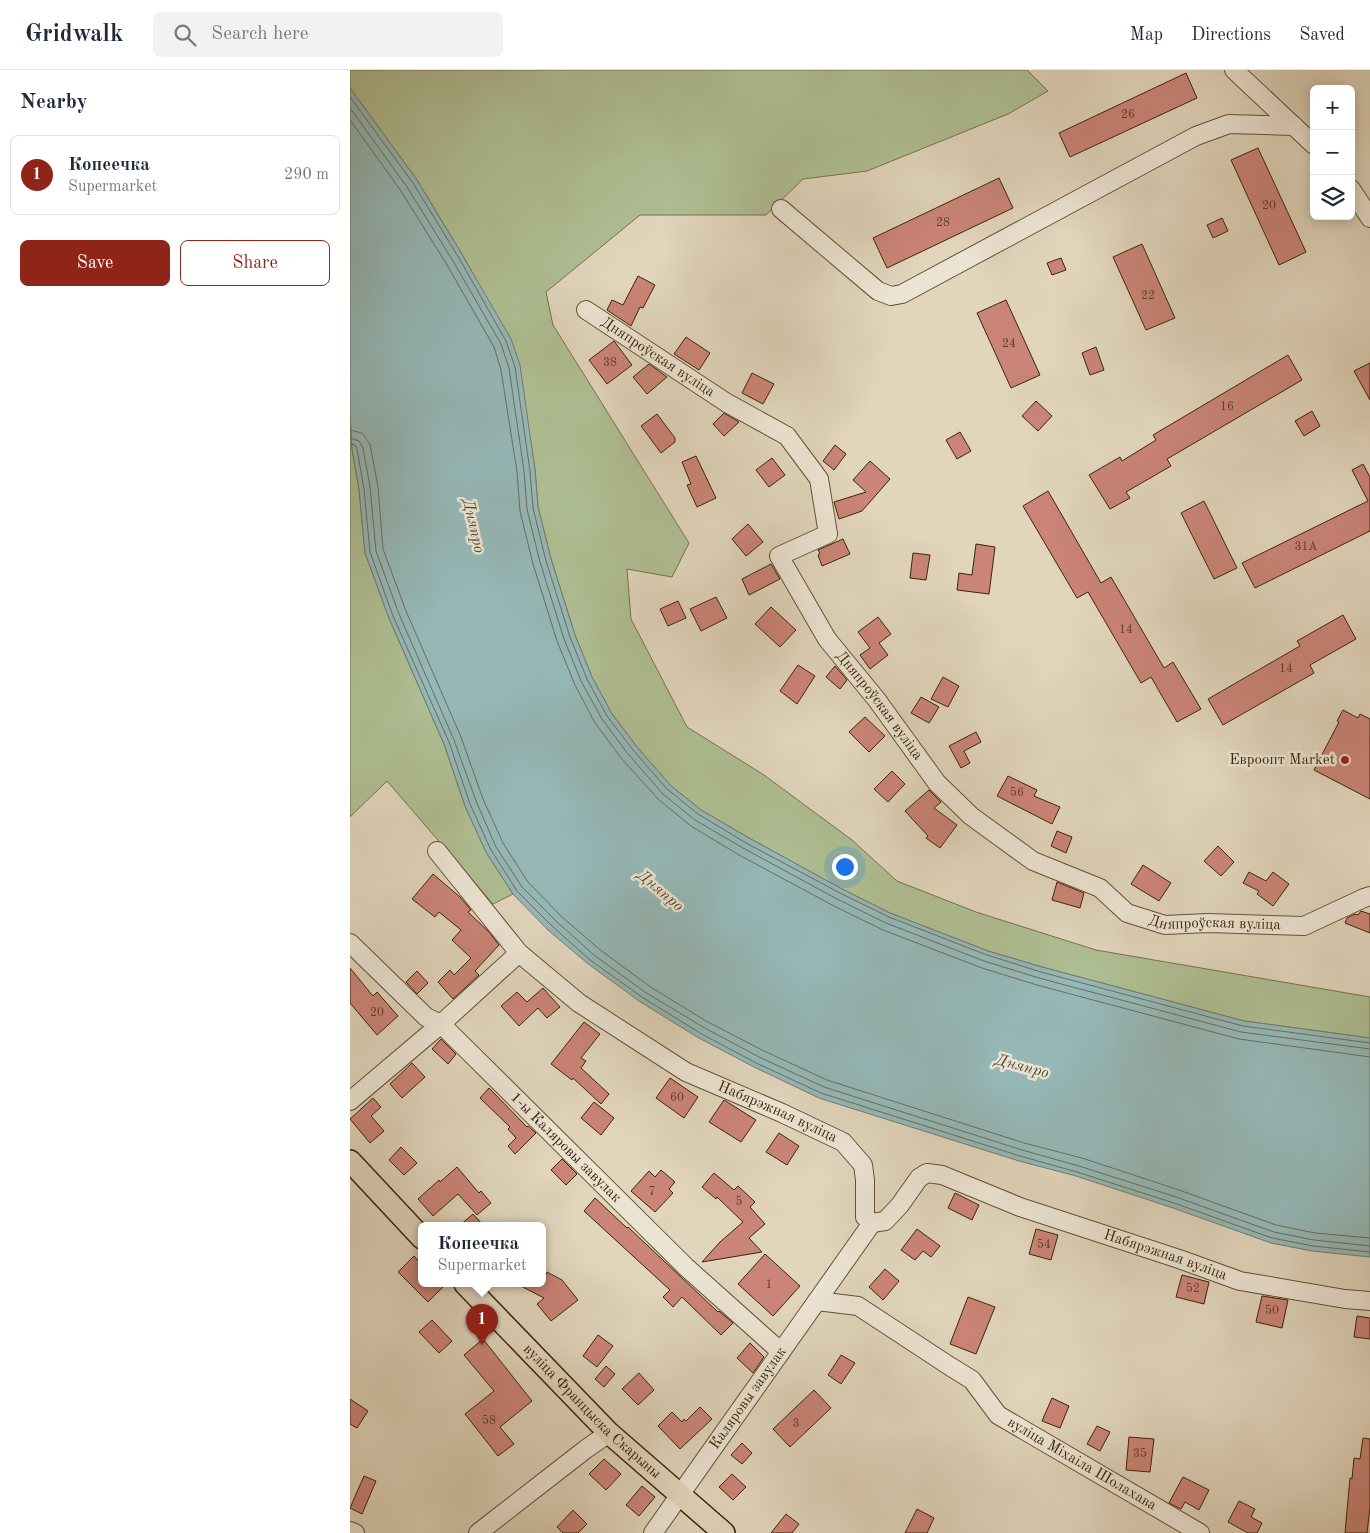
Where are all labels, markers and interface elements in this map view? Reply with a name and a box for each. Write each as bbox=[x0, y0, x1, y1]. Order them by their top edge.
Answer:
search box bbox=[153, 12, 503, 57]
icon: search bbox=[171, 21, 199, 49]
text: Gridwalk bbox=[25, 23, 123, 47]
text: Search here bbox=[211, 25, 309, 44]
text: Map bbox=[1130, 26, 1163, 44]
text: Directions bbox=[1191, 26, 1271, 44]
text: Saved bbox=[1299, 26, 1345, 44]
map controls bbox=[1310, 85, 1355, 220]
button: + bbox=[1310, 85, 1355, 130]
text: Nearby bbox=[20, 92, 88, 113]
house number: 26 bbox=[1121, 109, 1135, 121]
button: − bbox=[1310, 130, 1355, 175]
text: Копеечка bbox=[68, 156, 150, 175]
text: 1 bbox=[32, 167, 42, 183]
text: 290 m bbox=[284, 167, 329, 183]
button: layers bbox=[1310, 175, 1355, 220]
text: Supermarket bbox=[68, 179, 157, 195]
house number: 20 bbox=[1262, 200, 1276, 212]
house number: 28 bbox=[936, 217, 950, 229]
button: Save bbox=[20, 240, 170, 286]
button: Share bbox=[180, 240, 330, 286]
house number: 22 bbox=[1141, 290, 1155, 302]
street label: Дняпроўская вуліца bbox=[598, 315, 718, 400]
house number: 24 bbox=[1002, 338, 1016, 350]
house number: 38 bbox=[603, 357, 617, 369]
house number: 16 bbox=[1220, 401, 1234, 413]
water label: Дняпро bbox=[459, 496, 487, 554]
house number: 31А bbox=[1294, 541, 1318, 553]
house number: 14 bbox=[1119, 624, 1133, 636]
street label: Дняпроўская вуліца bbox=[833, 648, 926, 763]
house number: 14 bbox=[1279, 663, 1293, 675]
place label: Евроопт Market bbox=[1229, 753, 1335, 768]
marker: Евроопт Market bbox=[1339, 754, 1351, 766]
house number: 56 bbox=[1010, 786, 1024, 799]
your location bbox=[832, 854, 858, 880]
water label: Дняпро bbox=[632, 866, 686, 915]
street label: Дняпроўская вуліца bbox=[1147, 913, 1282, 933]
house number: 20 bbox=[370, 1007, 384, 1019]
water label: Дняпро bbox=[992, 1052, 1051, 1082]
street label: Набярэжная вуліца bbox=[715, 1079, 840, 1146]
street label: 1-ы Каляровы завулак bbox=[507, 1090, 624, 1206]
house number: 60 bbox=[670, 1092, 684, 1104]
house number: 7 bbox=[649, 1186, 655, 1198]
house number: 5 bbox=[736, 1195, 743, 1208]
popup bbox=[418, 1222, 546, 1287]
street label: Набярэжная вуліца bbox=[1102, 1227, 1229, 1283]
text: Копеечка bbox=[437, 1235, 519, 1254]
house number: 54 bbox=[1037, 1238, 1051, 1251]
text: Supermarket bbox=[437, 1258, 527, 1274]
house number: 1 bbox=[766, 1279, 772, 1291]
house number: 52 bbox=[1186, 1282, 1200, 1295]
pin: 1 bbox=[466, 1304, 498, 1345]
house number: 50 bbox=[1265, 1304, 1279, 1317]
street label: вуліца Францыска Скарыны bbox=[520, 1341, 664, 1482]
street label: Каляровы завулак bbox=[707, 1344, 790, 1452]
house number: 58 bbox=[482, 1414, 496, 1427]
street label: вуліца Міхаіла Шолахава bbox=[1005, 1415, 1159, 1514]
house number: 3 bbox=[793, 1418, 799, 1430]
house number: 35 bbox=[1133, 1447, 1147, 1460]

